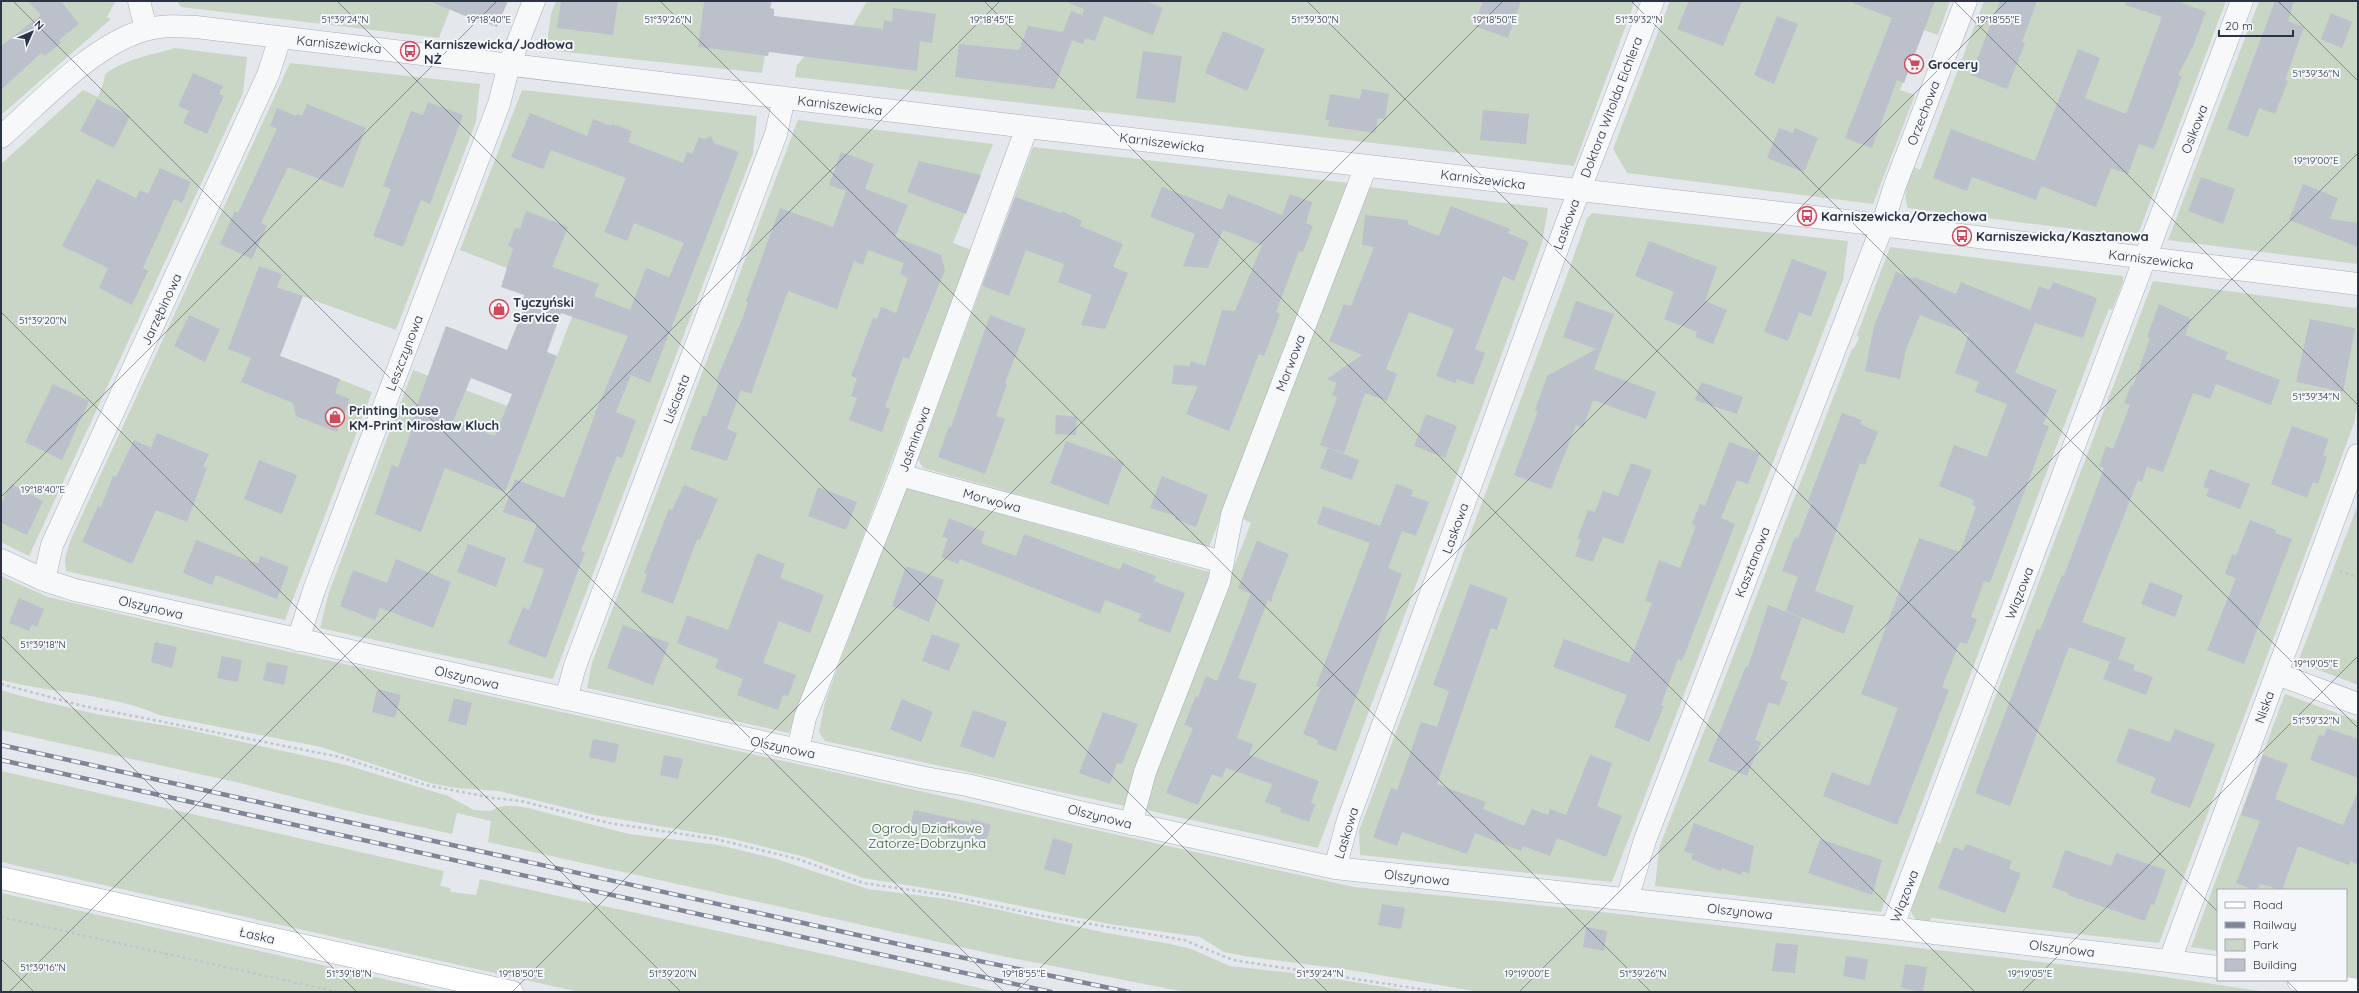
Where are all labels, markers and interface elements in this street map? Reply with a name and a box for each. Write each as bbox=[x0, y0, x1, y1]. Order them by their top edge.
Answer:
north arrow bbox=[12, 12, 52, 52]
scale bar bbox=[2219, 12, 2293, 38]
text: 51°39'24"N bbox=[322, 13, 369, 26]
text: 19°18'40"E bbox=[467, 13, 511, 26]
text: 51°39'26"N bbox=[644, 13, 692, 26]
text: 19°18'45"E bbox=[970, 13, 1014, 26]
text: 51°39'30"N bbox=[1291, 13, 1339, 26]
text: 19°18'50"E bbox=[1473, 13, 1518, 26]
text: 51°39'32"N bbox=[1615, 13, 1663, 26]
text: 19°18'55"E bbox=[1976, 13, 2020, 26]
text: N bbox=[31, 17, 47, 33]
text: 20 m bbox=[2225, 18, 2253, 33]
street label: Karniszewicka bbox=[296, 32, 382, 56]
street label: Doktora Witolda Eichlera bbox=[1577, 34, 1645, 180]
place label: Karniszewicka/Jodłowa NŻ bbox=[424, 36, 573, 67]
bus stop icon: Karniszewicka/Jodłowa NŻ bbox=[399, 40, 421, 62]
supermarket icon: Grocery bbox=[1903, 53, 1925, 75]
place label: Grocery bbox=[1928, 56, 1978, 72]
text: 51°39'36"N bbox=[2293, 67, 2339, 80]
street label: Orzechowa bbox=[1903, 78, 1943, 148]
street label: Karniszewicka bbox=[797, 92, 883, 118]
street label: Osikowa bbox=[2177, 102, 2211, 156]
street label: Karniszewicka bbox=[1119, 129, 1205, 155]
text: 19°19'00"E bbox=[2293, 154, 2339, 167]
street label: Karniszewicka bbox=[1440, 166, 1526, 192]
street label: Laskowa bbox=[1549, 196, 1583, 252]
bus stop icon: Karniszewicka/Orzechowa bbox=[1796, 205, 1818, 227]
place label: Karniszewicka/Orzechowa bbox=[1821, 208, 1987, 224]
bus stop icon: Karniszewicka/Kasztanowa bbox=[1951, 225, 1973, 247]
place label: Karniszewicka/Kasztanowa bbox=[1976, 228, 2149, 244]
street label: Karniszewicka bbox=[2108, 246, 2194, 272]
street label: Jarzębinowa bbox=[137, 270, 185, 348]
place label: Tyczyński Service bbox=[513, 294, 574, 325]
shop icon: Tyczyński Service bbox=[488, 298, 510, 320]
street label: Leszczynowa bbox=[382, 313, 426, 393]
text: 51°39'20"N bbox=[19, 314, 67, 327]
street label: Morwowa bbox=[1272, 332, 1308, 394]
street label: Liściasta bbox=[659, 372, 693, 426]
text: 51°39'34"N bbox=[2293, 390, 2339, 403]
place label: Printing house KM-Print Mirosław Kluch bbox=[349, 402, 499, 433]
street label: Jaśminowa bbox=[895, 404, 933, 474]
shop icon: Printing house KM-Print Mirosław Kluch bbox=[324, 406, 346, 428]
text: 19°18'40"E bbox=[21, 483, 65, 496]
street label: Morwowa bbox=[961, 485, 1023, 515]
street label: Laskowa bbox=[1438, 500, 1472, 556]
street label: Kasztanowa bbox=[1731, 524, 1773, 600]
street label: Wiązowa bbox=[2002, 565, 2036, 621]
street label: Olszynowa bbox=[117, 592, 185, 622]
text: 51°39'18"N bbox=[20, 638, 66, 651]
text: 19°19'05"E bbox=[2294, 657, 2339, 670]
street label: Olszynowa bbox=[433, 662, 501, 692]
street label: Niska bbox=[2251, 689, 2277, 725]
text: 51°39'32"N bbox=[2292, 714, 2340, 727]
street label: Olszynowa bbox=[749, 732, 817, 762]
street label: Olszynowa bbox=[1066, 800, 1134, 832]
street label: Laskowa bbox=[1331, 805, 1361, 861]
park label: Ogrody Działkowe Zatorze-Dobrzynka bbox=[868, 820, 986, 851]
street label: Olszynowa bbox=[1383, 866, 1451, 888]
street label: Wiązowa bbox=[1887, 868, 1921, 924]
legend bbox=[2217, 889, 2347, 981]
text: Road bbox=[2253, 897, 2283, 912]
street label: Olszynowa bbox=[1706, 900, 1774, 922]
text: Railway bbox=[2253, 917, 2297, 932]
street label: Łaska bbox=[238, 923, 276, 947]
street label: Olszynowa bbox=[2028, 936, 2096, 960]
text: Park bbox=[2253, 937, 2278, 952]
text: Building bbox=[2253, 957, 2297, 972]
text: 51°39'16"N bbox=[20, 961, 66, 974]
text: 51°39'18"N bbox=[326, 967, 372, 980]
text: 19°18'50"E bbox=[499, 967, 544, 980]
text: 51°39'20"N bbox=[649, 967, 697, 980]
text: 19°18'55"E bbox=[1002, 967, 1046, 980]
text: 51°39'24"N bbox=[1297, 967, 1344, 980]
text: 19°19'00"E bbox=[1504, 967, 1550, 980]
text: 51°39'26"N bbox=[1619, 967, 1667, 980]
text: 19°19'05"E bbox=[2008, 967, 2053, 980]

